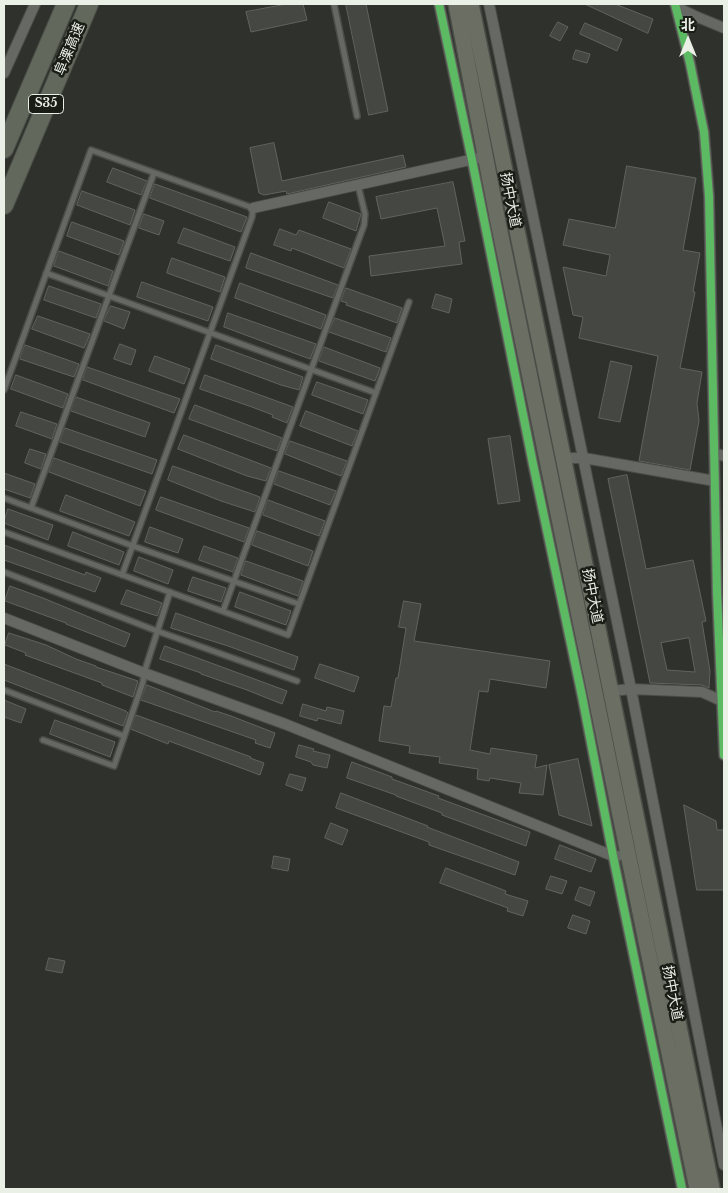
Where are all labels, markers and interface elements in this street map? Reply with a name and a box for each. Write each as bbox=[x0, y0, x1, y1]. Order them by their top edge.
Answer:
north arrow bbox=[663, 15, 713, 65]
text: 北 bbox=[681, 16, 695, 34]
street label: 阜溧高速 bbox=[51, 20, 89, 78]
road number: S35 bbox=[28, 95, 64, 114]
street label: 扬中大道 bbox=[496, 171, 524, 229]
street label: 扬中大道 bbox=[578, 567, 606, 625]
street label: 扬中大道 bbox=[658, 964, 686, 1022]

